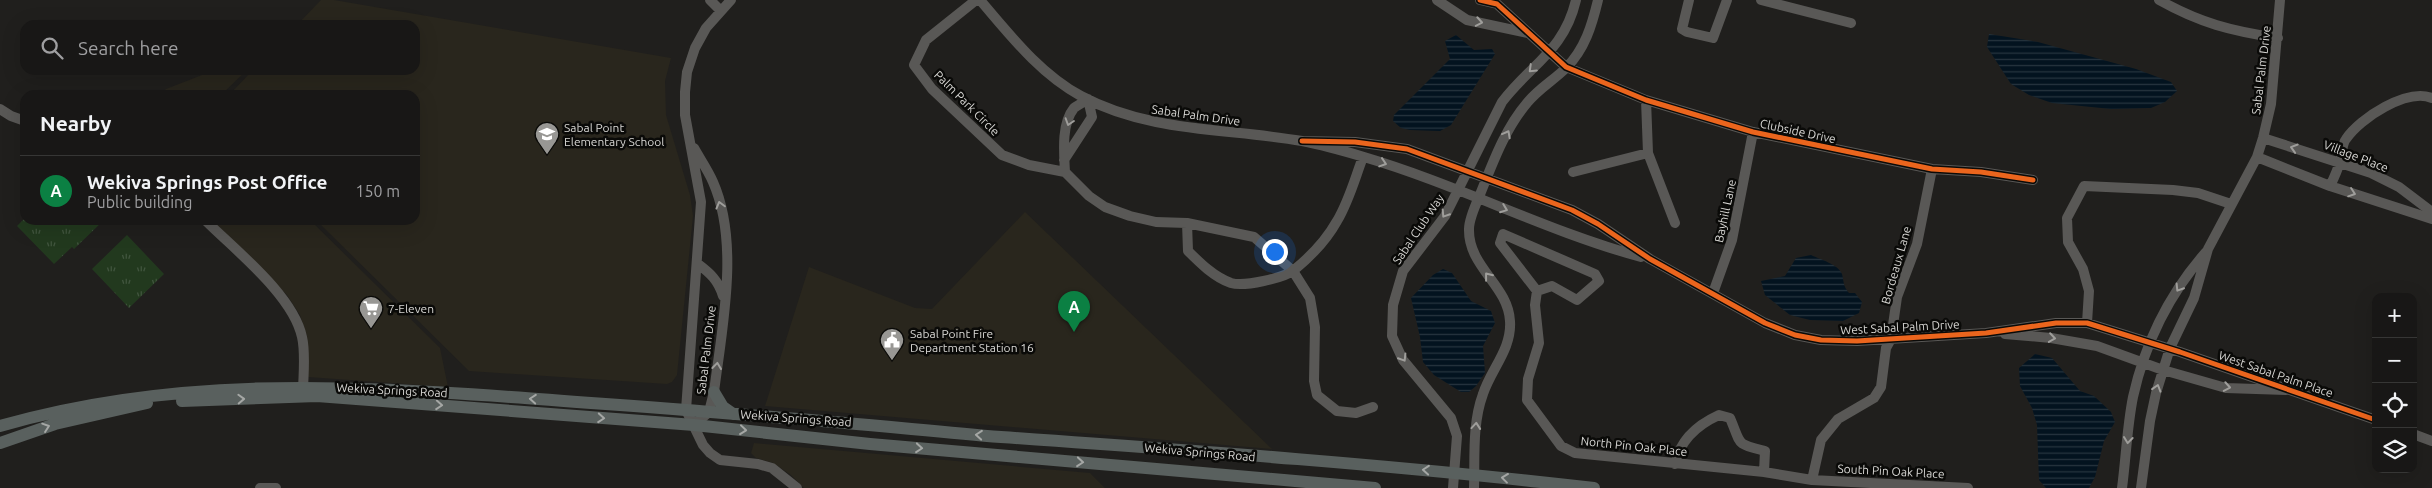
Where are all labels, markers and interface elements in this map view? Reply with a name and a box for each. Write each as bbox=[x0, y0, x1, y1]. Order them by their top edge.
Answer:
one-way arrow bbox=[1475, 17, 1483, 27]
search box bbox=[20, 20, 420, 75]
street label: Sabal Palm Drive bbox=[2249, 25, 2273, 115]
icon: search bbox=[38, 34, 66, 62]
text: Search here bbox=[78, 37, 178, 59]
one-way arrow bbox=[1529, 63, 1538, 72]
street label: Palm Park Circle bbox=[932, 68, 1002, 138]
street label: Sabal Palm Drive bbox=[1151, 102, 1241, 128]
text: Nearby bbox=[40, 111, 111, 135]
one-way arrow bbox=[1065, 117, 1075, 126]
street label: Clubside Drive bbox=[1759, 117, 1837, 145]
school or university icon: Sabal Point Elementary School bbox=[534, 121, 560, 155]
place label: Sabal Point Elementary School bbox=[564, 121, 664, 148]
one-way arrow bbox=[1501, 130, 1511, 139]
street label: Village Place bbox=[2322, 138, 2390, 174]
one-way arrow bbox=[2290, 143, 2299, 153]
one-way arrow bbox=[1378, 157, 1387, 167]
text: Wekiva Springs Post Office bbox=[87, 171, 327, 193]
street label: Bayhill Lane bbox=[1712, 178, 1738, 244]
text: A bbox=[50, 182, 62, 200]
text: 150 m bbox=[355, 182, 400, 200]
one-way arrow bbox=[2347, 187, 2356, 197]
street label: Sabal Club Way bbox=[1390, 191, 1446, 266]
text: Public building bbox=[87, 193, 192, 211]
one-way arrow bbox=[715, 200, 726, 209]
one-way arrow bbox=[1499, 203, 1508, 213]
one-way arrow bbox=[1442, 208, 1452, 217]
street label: Bordeaux Lane bbox=[1879, 225, 1913, 305]
your location bbox=[1262, 239, 1288, 265]
one-way arrow bbox=[1485, 272, 1494, 282]
one-way arrow bbox=[2175, 282, 2185, 291]
pin: A bbox=[1058, 291, 1090, 332]
map controls bbox=[2372, 293, 2417, 473]
button: + bbox=[2372, 293, 2417, 338]
supermarket icon: 7-Eleven bbox=[358, 295, 384, 329]
place label: 7-Eleven bbox=[388, 302, 434, 315]
street label: Sabal Palm Drive bbox=[694, 305, 718, 395]
street label: West Sabal Palm Drive bbox=[1840, 317, 1960, 337]
public building icon: Sabal Point Fire Department Station 16 bbox=[879, 327, 905, 361]
place label: Sabal Point Fire Department Station 16 bbox=[910, 327, 1034, 354]
one-way arrow bbox=[2048, 333, 2057, 343]
button: − bbox=[2372, 338, 2417, 383]
street label: West Sabal Palm Place bbox=[2217, 348, 2335, 400]
one-way arrow bbox=[1397, 352, 1406, 361]
one-way arrow bbox=[711, 362, 722, 370]
street label: Wekiva Springs Road bbox=[336, 381, 448, 399]
one-way arrow bbox=[2223, 382, 2232, 392]
button: locate bbox=[2372, 383, 2417, 428]
one-way arrow bbox=[2152, 385, 2162, 393]
one-way arrow bbox=[529, 393, 537, 404]
one-way arrow bbox=[237, 394, 245, 404]
one-way arrow bbox=[435, 400, 443, 411]
street label: Wekiva Springs Road bbox=[740, 408, 852, 428]
one-way arrow bbox=[597, 412, 605, 423]
one-way arrow bbox=[1470, 421, 1481, 429]
one-way arrow bbox=[41, 423, 50, 433]
one-way arrow bbox=[739, 424, 747, 435]
button: layers bbox=[2372, 428, 2417, 473]
one-way arrow bbox=[975, 430, 983, 441]
street label: North Pin Oak Place bbox=[1580, 434, 1688, 458]
one-way arrow bbox=[2123, 436, 2134, 444]
street label: Wekiva Springs Road bbox=[1144, 441, 1256, 463]
one-way arrow bbox=[915, 442, 923, 453]
one-way arrow bbox=[1077, 456, 1085, 467]
street label: South Pin Oak Place bbox=[1837, 462, 1945, 480]
one-way arrow bbox=[1421, 465, 1429, 476]
one-way arrow bbox=[1501, 473, 1509, 484]

